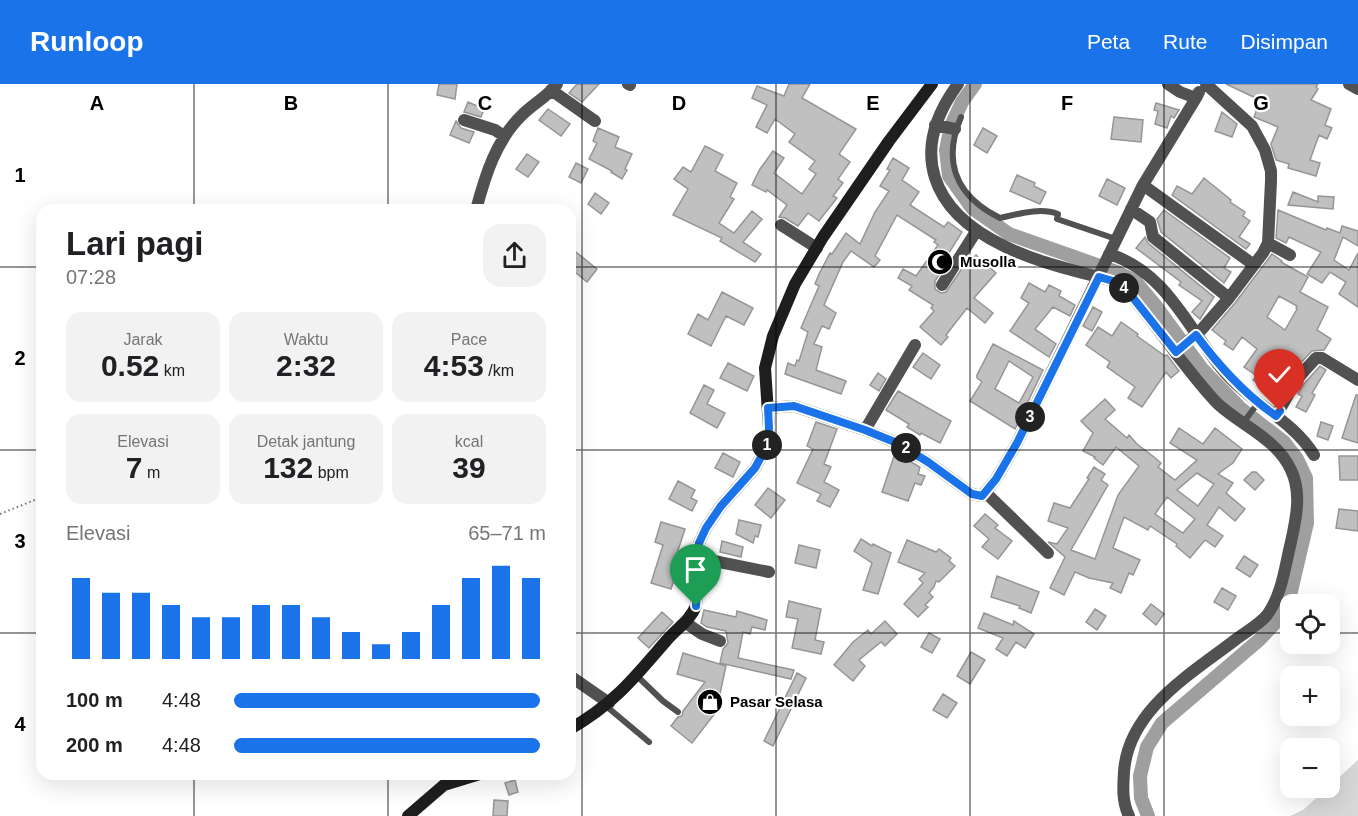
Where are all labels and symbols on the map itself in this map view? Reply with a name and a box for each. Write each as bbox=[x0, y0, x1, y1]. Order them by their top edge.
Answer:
text: A bbox=[90, 92, 104, 114]
text: B bbox=[284, 92, 298, 114]
text: C bbox=[478, 92, 492, 114]
text: D bbox=[672, 92, 686, 114]
text: E bbox=[866, 92, 880, 114]
text: F bbox=[1061, 92, 1073, 114]
text: G bbox=[1253, 92, 1269, 114]
text: 1 bbox=[14, 164, 26, 186]
mosque icon: Musolla bbox=[925, 247, 955, 277]
place label: Musolla bbox=[960, 253, 1016, 270]
pin: 4 bbox=[1109, 273, 1139, 303]
text: 2 bbox=[14, 347, 26, 369]
pin bbox=[1254, 349, 1305, 411]
pin: 3 bbox=[1015, 402, 1045, 432]
pin: 1 bbox=[752, 430, 782, 460]
pin: 2 bbox=[891, 433, 921, 463]
text: 3 bbox=[14, 530, 26, 552]
pin bbox=[670, 544, 721, 606]
shop icon: Pasar Selasa bbox=[695, 687, 725, 717]
place label: Pasar Selasa bbox=[730, 693, 823, 710]
text: 4 bbox=[14, 713, 26, 735]

